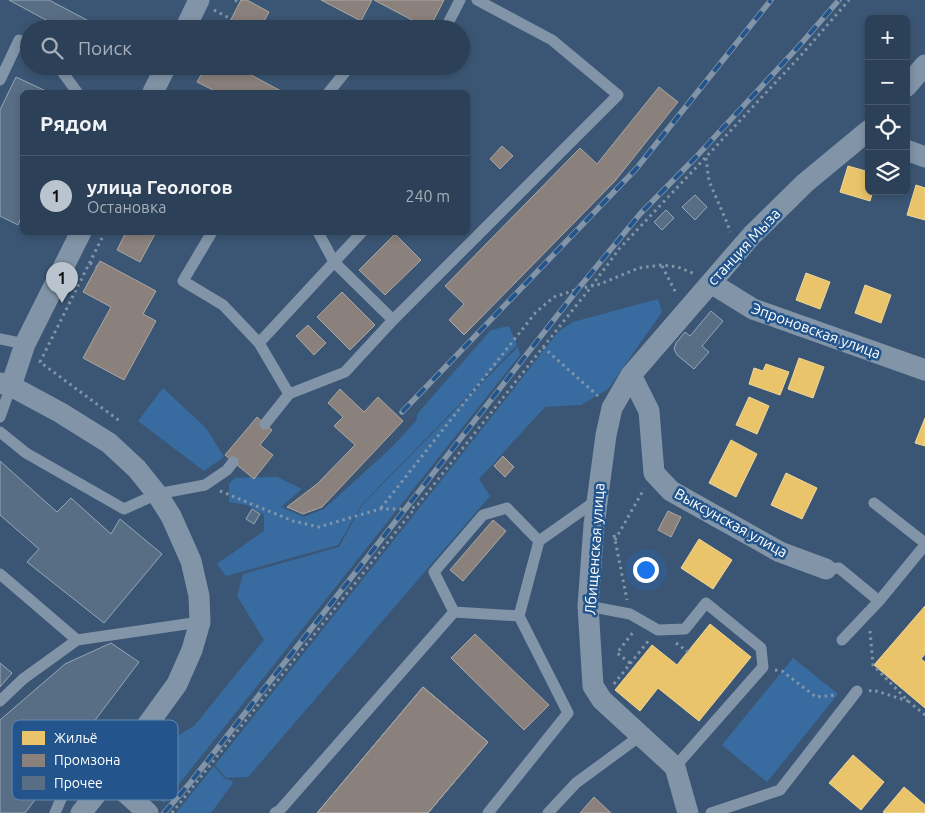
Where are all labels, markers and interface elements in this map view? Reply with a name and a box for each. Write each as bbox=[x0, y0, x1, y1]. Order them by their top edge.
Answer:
map controls bbox=[865, 15, 910, 195]
button: + bbox=[865, 15, 910, 60]
search box bbox=[20, 20, 470, 75]
icon: search bbox=[38, 34, 66, 62]
text: Поиск bbox=[78, 37, 132, 59]
button: − bbox=[865, 60, 910, 105]
button: locate bbox=[865, 105, 910, 150]
text: Рядом bbox=[40, 111, 108, 135]
button: layers bbox=[865, 150, 910, 195]
text: улица Геологов bbox=[87, 176, 233, 198]
text: 1 bbox=[51, 187, 61, 205]
text: 240 m bbox=[405, 187, 450, 205]
text: Остановка bbox=[87, 198, 166, 216]
street label: станция Мыза bbox=[704, 205, 783, 288]
pin: 1 bbox=[46, 262, 78, 303]
street label: Эпроновская улица bbox=[749, 299, 883, 362]
street label: Лбищенская улица bbox=[581, 482, 608, 616]
street label: Выксунская улица bbox=[672, 485, 791, 561]
your location bbox=[633, 557, 659, 583]
legend bbox=[12, 720, 178, 800]
text: Жильё bbox=[54, 730, 98, 746]
text: Промзона bbox=[54, 752, 121, 768]
text: Прочее bbox=[54, 775, 103, 791]

